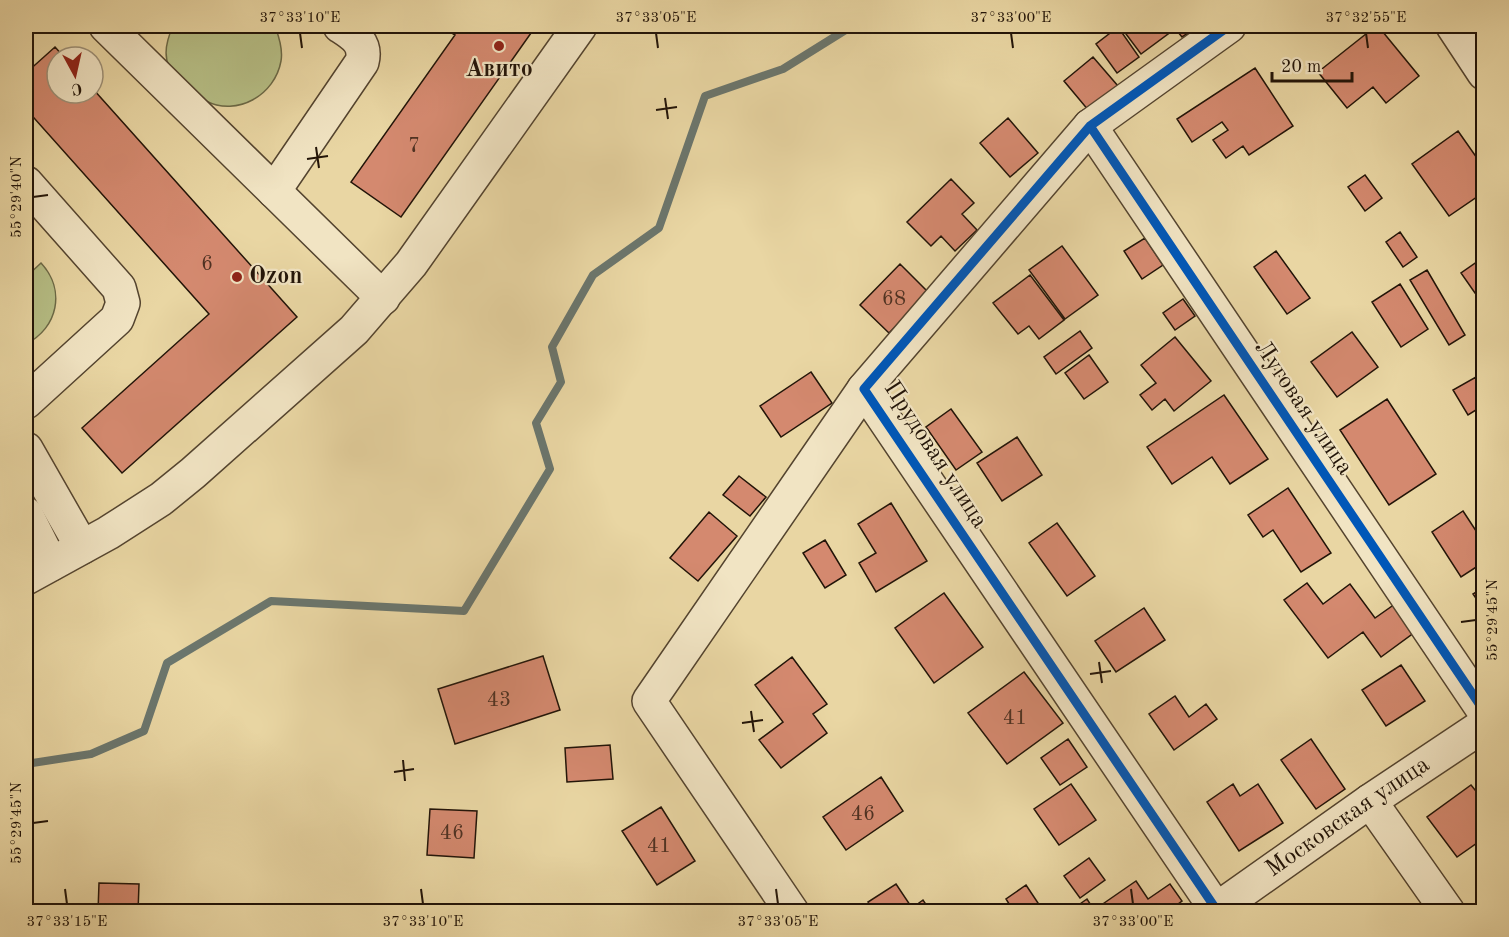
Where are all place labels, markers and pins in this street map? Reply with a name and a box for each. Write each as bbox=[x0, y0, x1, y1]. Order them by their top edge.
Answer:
marker: Авито bbox=[492, 39, 506, 53]
place label: Авито bbox=[465, 58, 533, 82]
place label: Ozon bbox=[249, 265, 303, 289]
marker: Ozon bbox=[230, 270, 244, 284]

